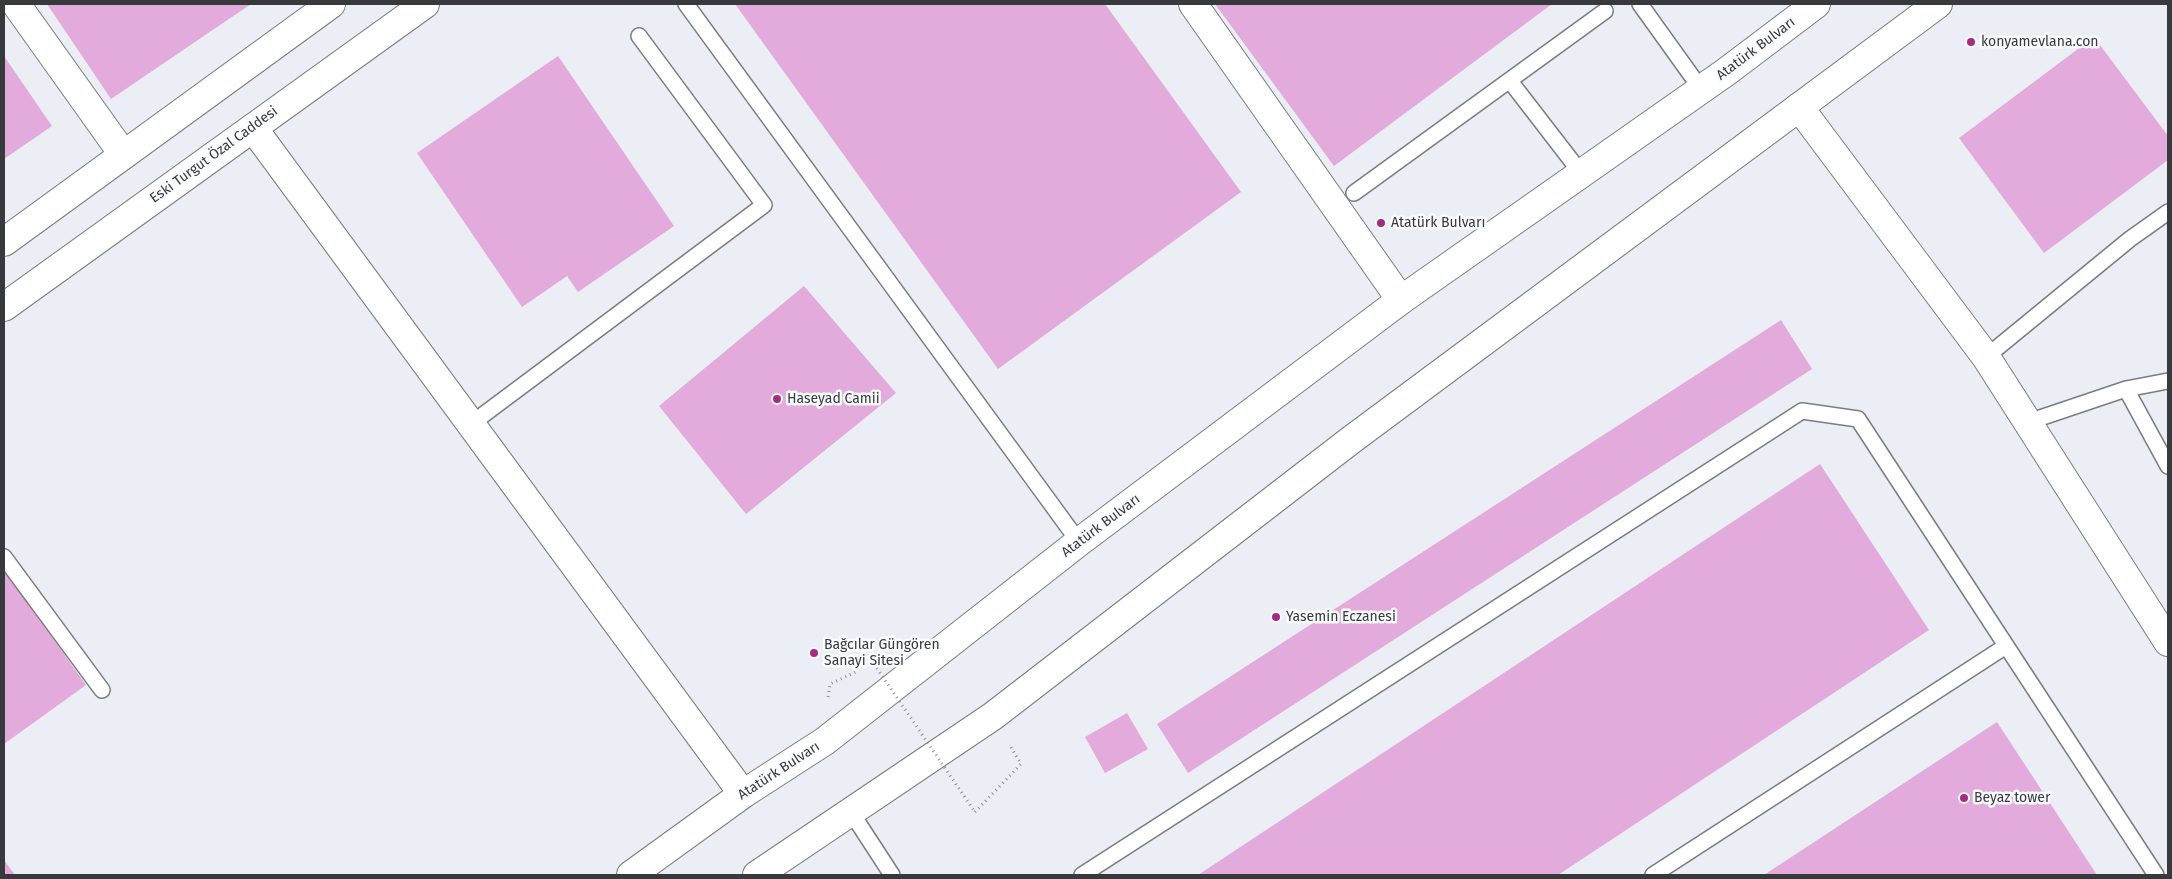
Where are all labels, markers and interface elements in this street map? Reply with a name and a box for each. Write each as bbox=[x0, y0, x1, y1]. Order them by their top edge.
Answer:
street label: Atatürk Bulvarı bbox=[1713, 14, 1799, 84]
place label: konyamevlana.con bbox=[1981, 34, 2099, 50]
marker: konyamevlana.con bbox=[1965, 36, 1977, 48]
street label: Eski Turgut Özal Caddesi bbox=[147, 103, 281, 207]
place label: Atatürk Bulvarı bbox=[1391, 215, 1485, 231]
marker: Atatürk Bulvarı bbox=[1375, 217, 1387, 229]
place label: Haseyad Camii bbox=[787, 391, 880, 407]
marker: Haseyad Camii bbox=[771, 393, 783, 405]
street label: Atatürk Bulvarı bbox=[1058, 491, 1144, 561]
place label: Yasemin Eczanesi bbox=[1286, 609, 1396, 625]
marker: Yasemin Eczanesi bbox=[1270, 611, 1282, 623]
place label: Bağcılar Güngören Sanayi Sitesi bbox=[824, 637, 940, 670]
marker: Bağcılar Güngören Sanayi Sitesi bbox=[808, 647, 820, 659]
street label: Atatürk Bulvarı bbox=[735, 738, 823, 804]
place label: Beyaz tower bbox=[1974, 790, 2050, 806]
marker: Beyaz tower bbox=[1958, 792, 1970, 804]

